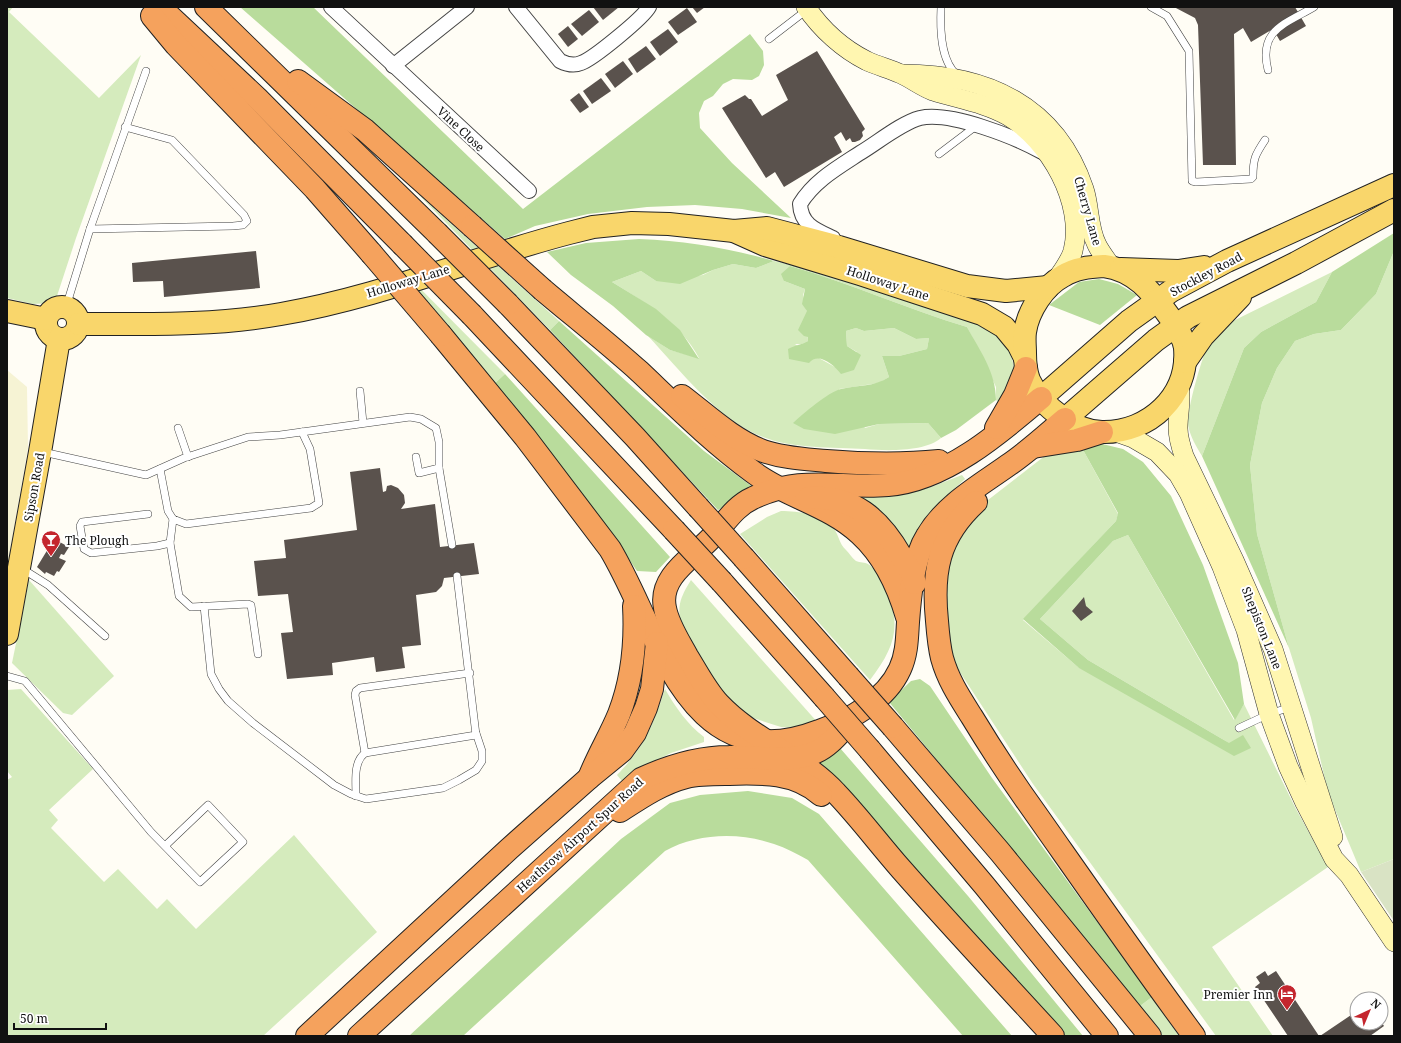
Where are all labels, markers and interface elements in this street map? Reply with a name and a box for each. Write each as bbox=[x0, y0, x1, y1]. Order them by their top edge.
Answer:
street label: Vine Close bbox=[434, 103, 488, 155]
street label: Cherry Lane bbox=[1070, 175, 1106, 247]
street label: Stockley Road bbox=[1167, 248, 1246, 300]
street label: Holloway Lane bbox=[364, 260, 452, 302]
street label: Holloway Lane bbox=[844, 262, 932, 304]
street label: Sipson Road bbox=[20, 451, 49, 523]
bar icon: The Plough bbox=[40, 529, 62, 557]
place label: The Plough bbox=[65, 532, 129, 549]
street label: Shepiston Lane bbox=[1238, 584, 1286, 672]
street label: Heathrow Airport Spur Road bbox=[513, 773, 647, 897]
hotel icon: Premier Inn bbox=[1276, 983, 1298, 1011]
place label: Premier Inn bbox=[1203, 986, 1273, 1003]
north arrow bbox=[1349, 991, 1389, 1031]
text: N bbox=[1368, 995, 1385, 1012]
scale bar bbox=[14, 1005, 106, 1031]
text: 50 m bbox=[20, 1010, 48, 1027]

